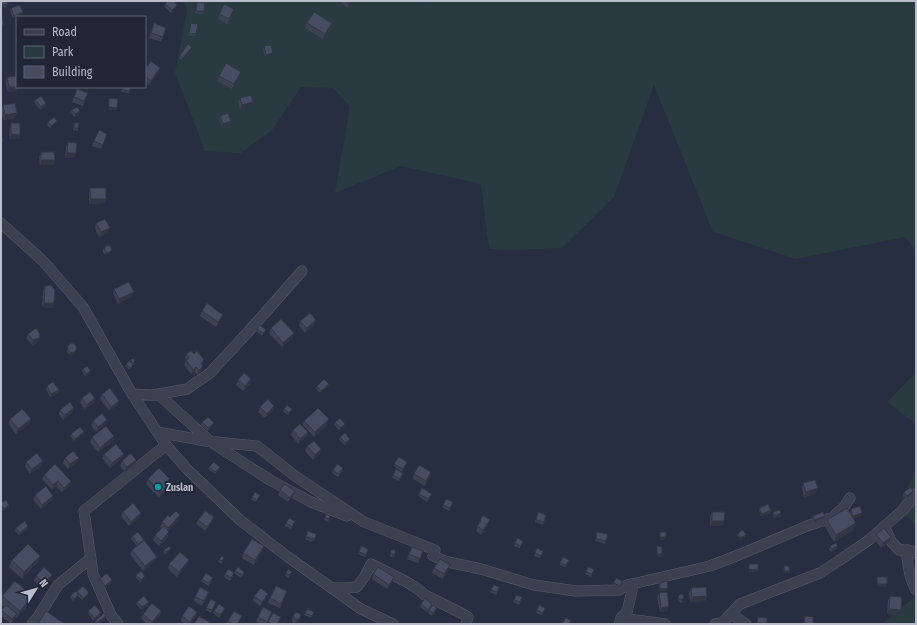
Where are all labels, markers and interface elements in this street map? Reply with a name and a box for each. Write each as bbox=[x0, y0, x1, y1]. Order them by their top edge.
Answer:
legend bbox=[16, 16, 146, 88]
text: Road bbox=[52, 25, 77, 39]
text: Park bbox=[52, 45, 74, 59]
text: Building bbox=[52, 65, 93, 79]
marker: Zuslan bbox=[153, 482, 163, 492]
place label: Zuslan bbox=[166, 482, 193, 494]
north arrow bbox=[16, 569, 56, 609]
text: N bbox=[36, 577, 51, 590]

